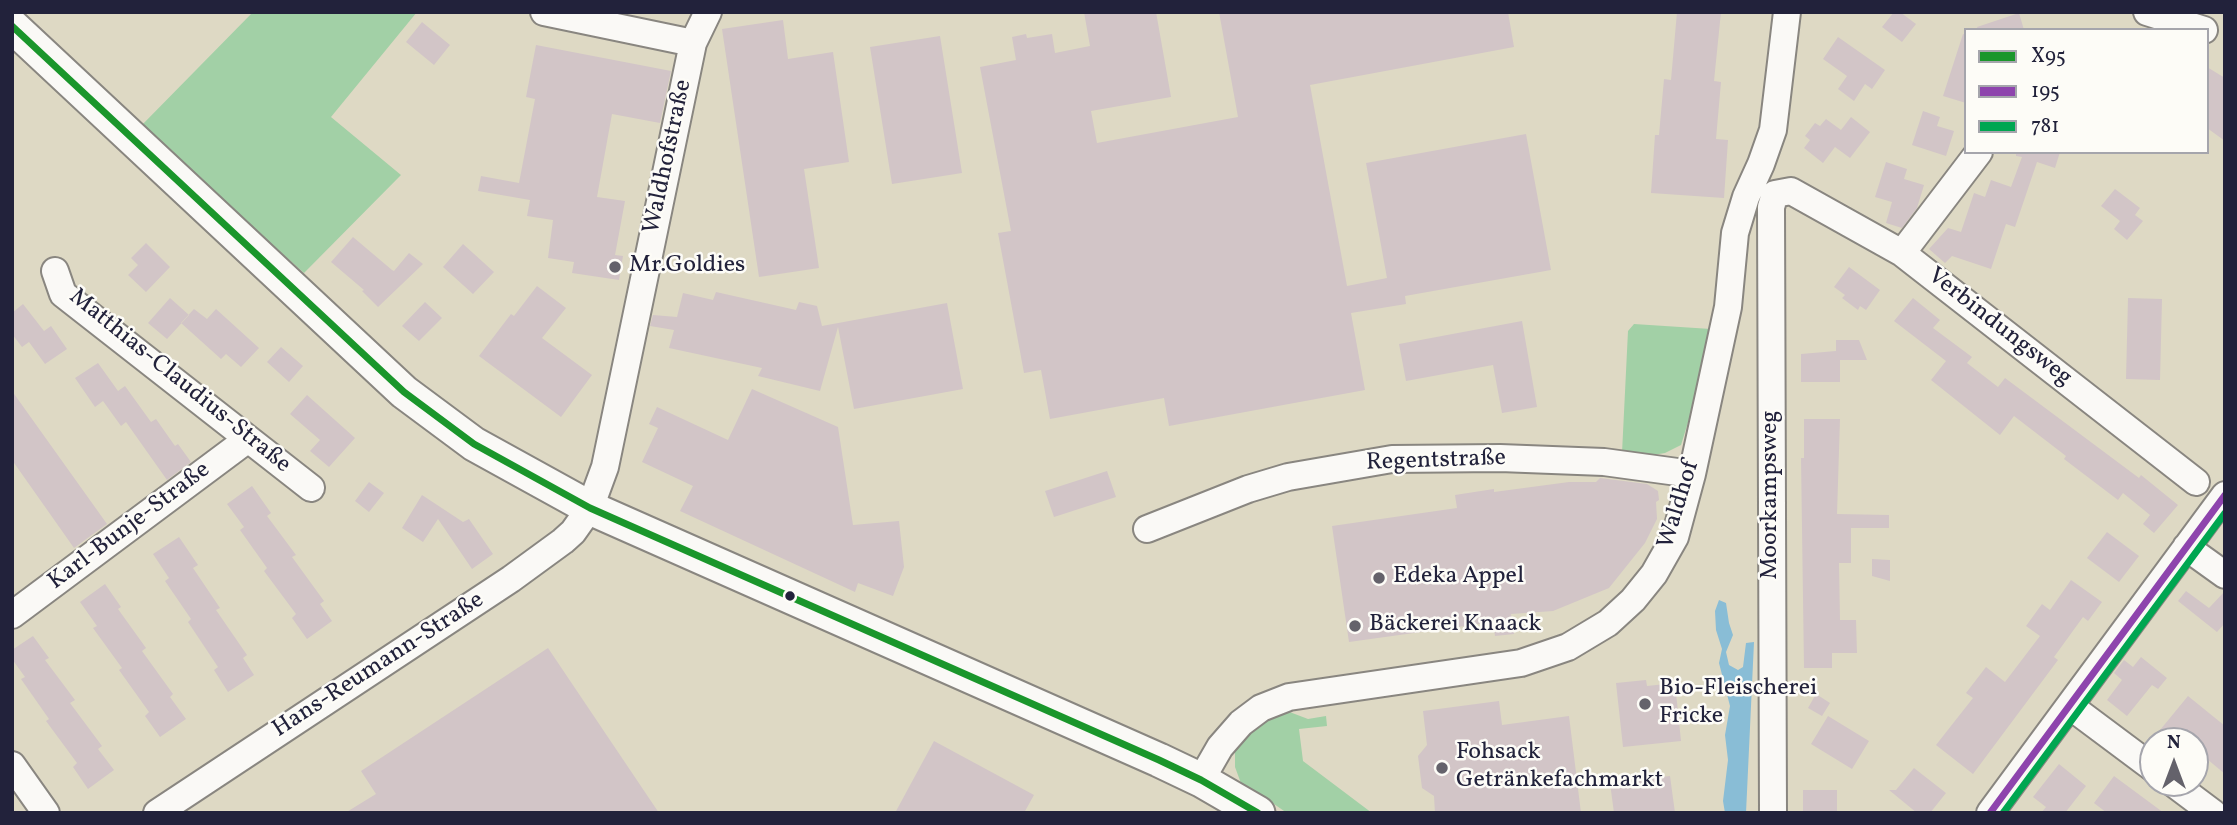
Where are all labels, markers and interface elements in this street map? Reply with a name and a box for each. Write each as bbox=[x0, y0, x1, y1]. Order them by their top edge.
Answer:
legend bbox=[1964, 28, 2209, 154]
text: X95 bbox=[2031, 42, 2066, 71]
street label: Waldhofstraße bbox=[639, 77, 699, 237]
text: 195 bbox=[2031, 77, 2060, 106]
text: 781 bbox=[2031, 112, 2059, 141]
place label: Mr.Goldies bbox=[629, 253, 745, 281]
marker: Mr.Goldies bbox=[607, 259, 623, 275]
street label: Verbindungsweg bbox=[1921, 263, 2077, 393]
street label: Matthias-Claudius-Straße bbox=[62, 284, 296, 480]
street label: Moorkampsweg bbox=[1758, 410, 1786, 580]
street label: Regentstraße bbox=[1365, 445, 1507, 479]
street label: Karl-Bunje-Straße bbox=[43, 457, 217, 597]
street label: Waldhof bbox=[1653, 458, 1707, 552]
place label: Edeka Appel bbox=[1393, 564, 1524, 592]
marker: Edeka Appel bbox=[1371, 570, 1387, 586]
street label: Hans-Reumann-Straße bbox=[268, 587, 490, 745]
unlabelled marker bbox=[783, 589, 797, 603]
place label: Bäckerei Knaack bbox=[1369, 612, 1541, 640]
marker: Bäckerei Knaack bbox=[1347, 618, 1363, 634]
place label: Bio-Fleischerei Fricke bbox=[1659, 676, 1817, 732]
marker: Bio-Fleischerei Fricke bbox=[1637, 696, 1653, 712]
north arrow bbox=[2139, 727, 2209, 797]
text: N bbox=[2167, 730, 2181, 756]
place label: Fohsack Getränkefachmarkt bbox=[1456, 740, 1663, 796]
marker: Fohsack Getränkefachmarkt bbox=[1434, 760, 1450, 776]

